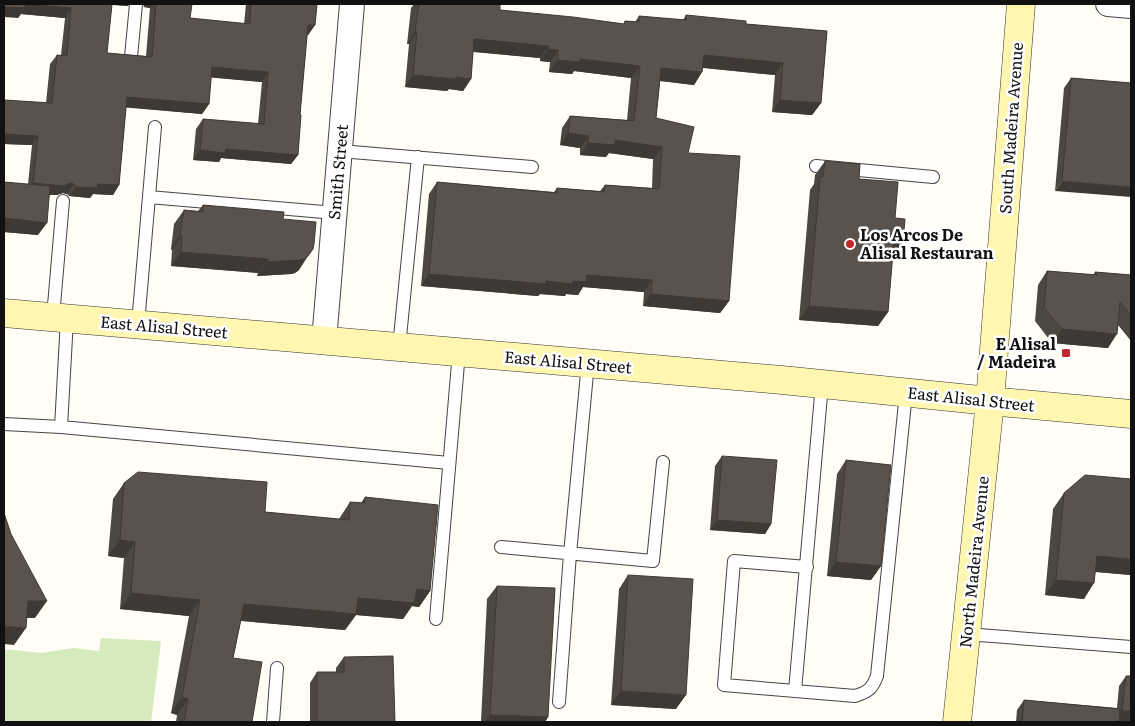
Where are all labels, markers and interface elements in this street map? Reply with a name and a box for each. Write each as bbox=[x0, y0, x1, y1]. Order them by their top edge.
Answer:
street label: South Madeira Avenue bbox=[992, 41, 1028, 215]
street label: Smith Street bbox=[321, 123, 353, 221]
place label: Los Arcos De Alisal Restauran bbox=[860, 222, 994, 264]
marker: Los Arcos De Alisal Restauran bbox=[844, 238, 856, 250]
street label: East Alisal Street bbox=[99, 308, 229, 344]
place label: E Alisal / Madeira bbox=[977, 331, 1057, 373]
street label: East Alisal Street bbox=[503, 343, 633, 379]
marker: E Alisal / Madeira bbox=[1060, 347, 1072, 359]
street label: East Alisal Street bbox=[906, 379, 1037, 417]
street label: North Madeira Avenue bbox=[952, 475, 994, 649]

